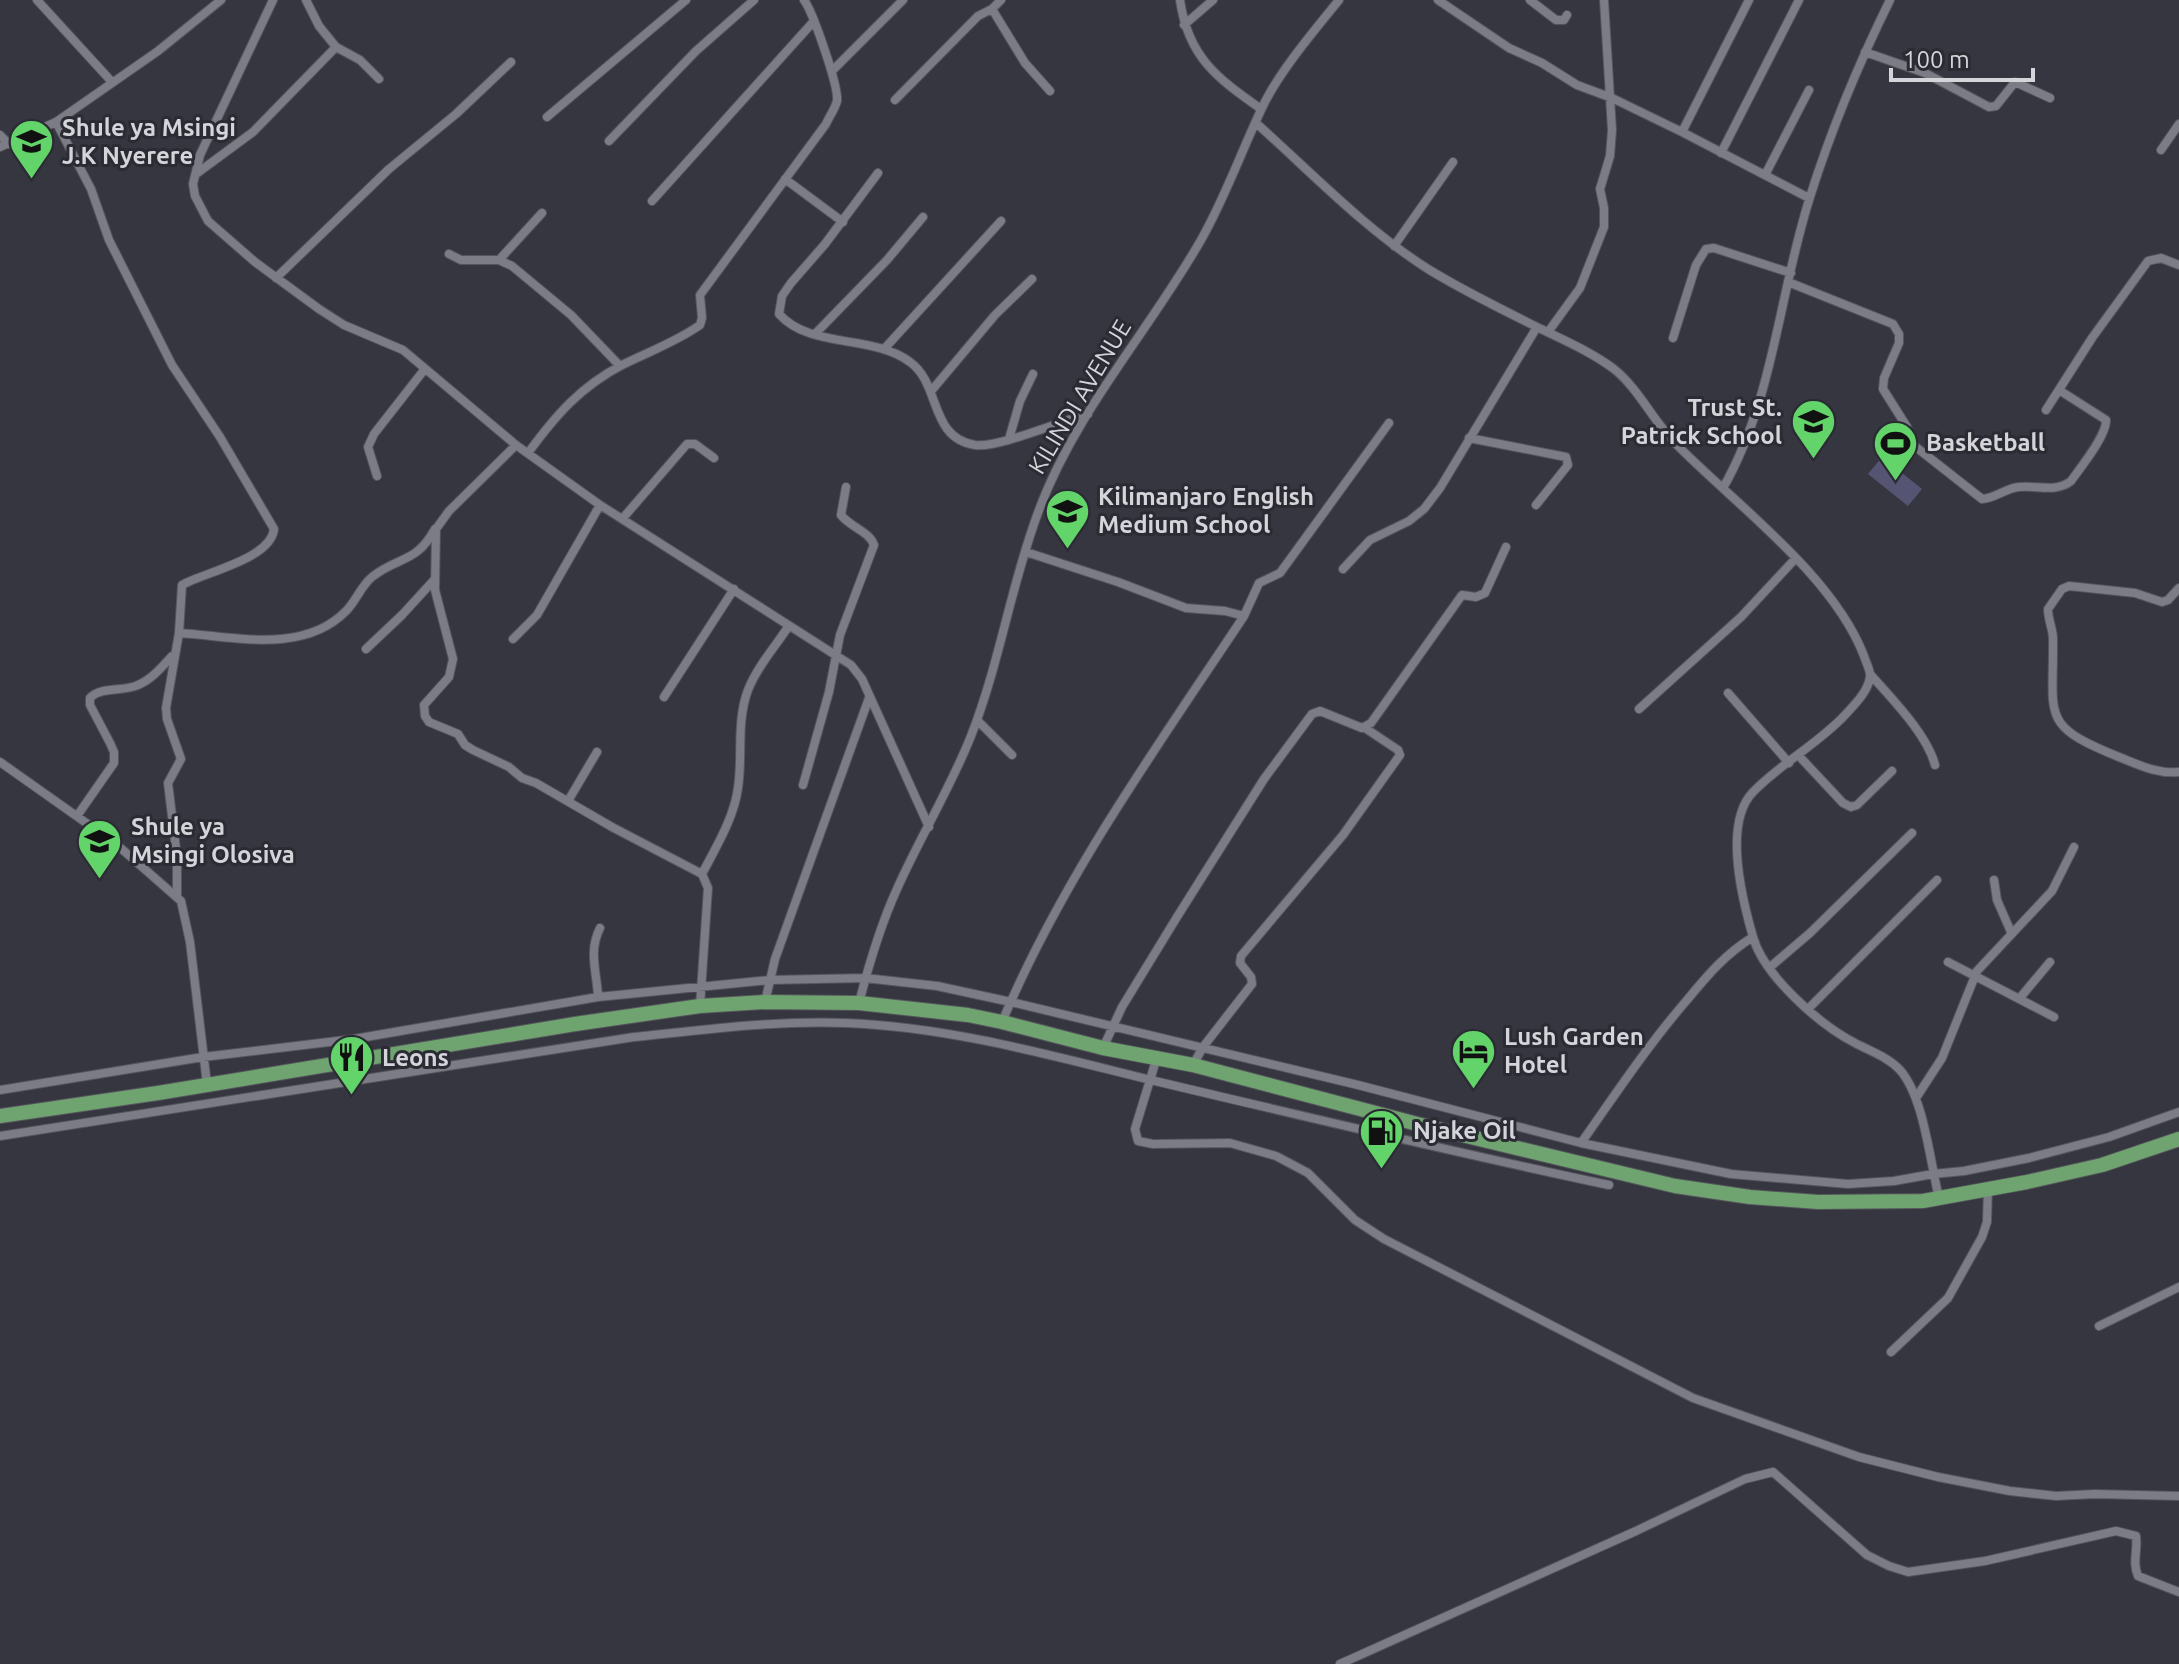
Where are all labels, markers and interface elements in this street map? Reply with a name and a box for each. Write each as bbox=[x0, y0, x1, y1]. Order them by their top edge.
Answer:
scale bar bbox=[1891, 32, 2033, 82]
text: 100 m bbox=[1903, 46, 1970, 73]
place label: Shule ya Msingi J.K Nyerere bbox=[62, 114, 236, 169]
school or university icon: Shule ya Msingi J.K Nyerere bbox=[7, 118, 55, 181]
street label: KILINDI AVENUE bbox=[1023, 315, 1136, 479]
place label: Trust St. Patrick School bbox=[1621, 394, 1782, 449]
school or university icon: Trust St. Patrick School bbox=[1789, 398, 1837, 461]
sports icon: Basketball bbox=[1871, 419, 1919, 482]
place label: Basketball bbox=[1926, 429, 2045, 456]
place label: Kilimanjaro English Medium School bbox=[1098, 483, 1314, 538]
school or university icon: Kilimanjaro English Medium School bbox=[1043, 487, 1091, 550]
place label: Shule ya Msingi Olosiva bbox=[131, 813, 295, 868]
school or university icon: Shule ya Msingi Olosiva bbox=[76, 817, 124, 880]
place label: Lush Garden Hotel bbox=[1504, 1023, 1644, 1078]
hotel icon: Lush Garden Hotel bbox=[1449, 1027, 1497, 1090]
restaurant icon: Leons bbox=[327, 1034, 375, 1097]
place label: Leons bbox=[382, 1044, 449, 1071]
fuel station icon: Njake Oil bbox=[1358, 1107, 1406, 1170]
place label: Njake Oil bbox=[1413, 1117, 1516, 1144]

